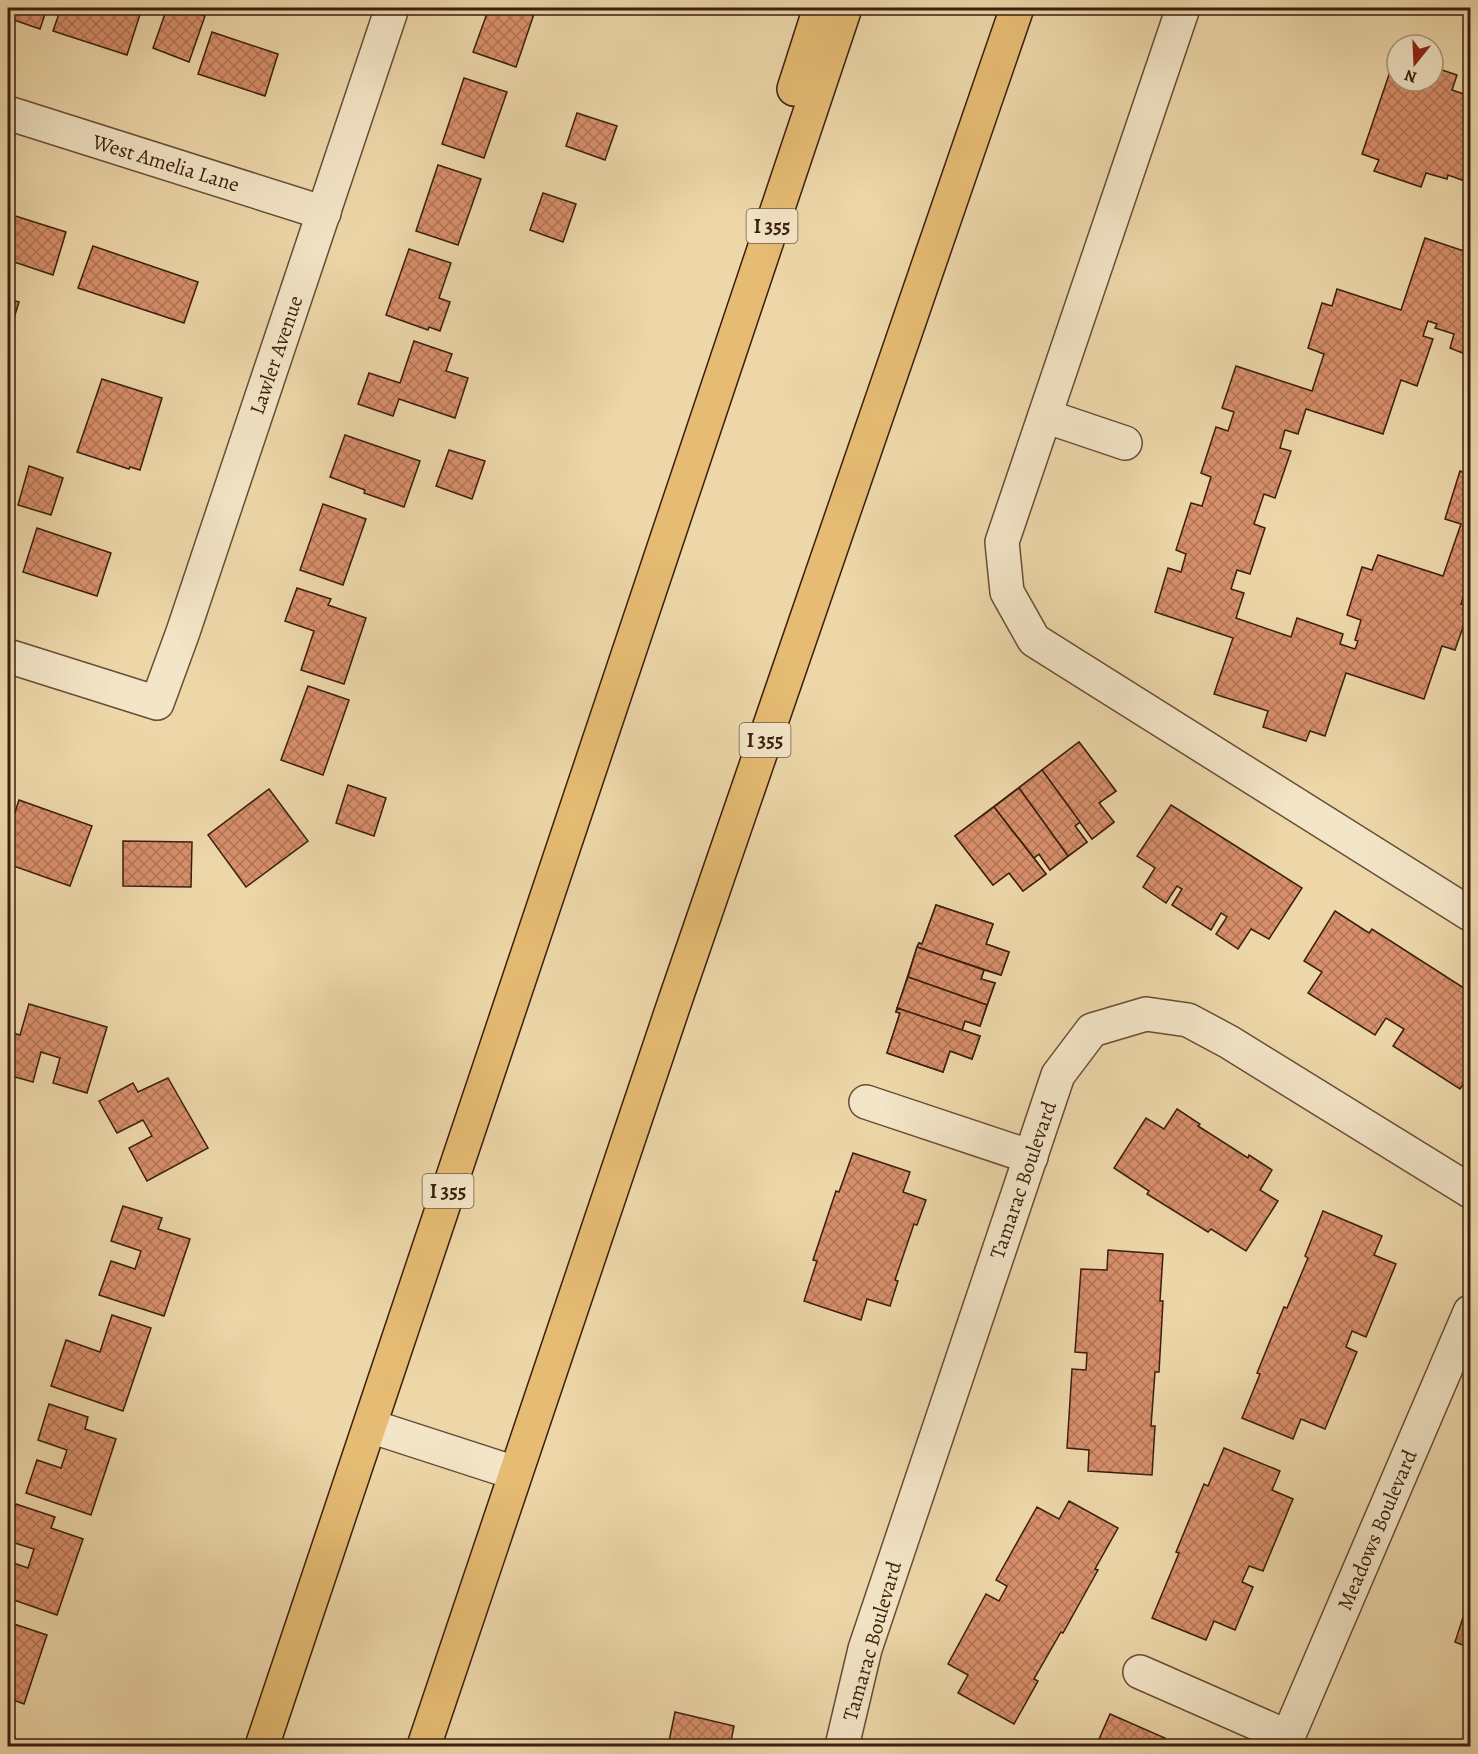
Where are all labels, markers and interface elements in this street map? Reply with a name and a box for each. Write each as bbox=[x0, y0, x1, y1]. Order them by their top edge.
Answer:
north arrow bbox=[1385, 33, 1445, 93]
text: N bbox=[1401, 64, 1420, 89]
street label: West Amelia Lane bbox=[88, 127, 243, 199]
road number: I 355 bbox=[746, 209, 798, 243]
street label: Lawler Avenue bbox=[243, 292, 309, 418]
road number: I 355 bbox=[740, 723, 790, 757]
street label: Tamarac Boulevard bbox=[983, 1097, 1063, 1262]
road number: I 355 bbox=[422, 1174, 474, 1208]
street label: Meadows Boulevard bbox=[1331, 1445, 1424, 1615]
street label: Tamarac Boulevard bbox=[836, 1557, 908, 1724]

